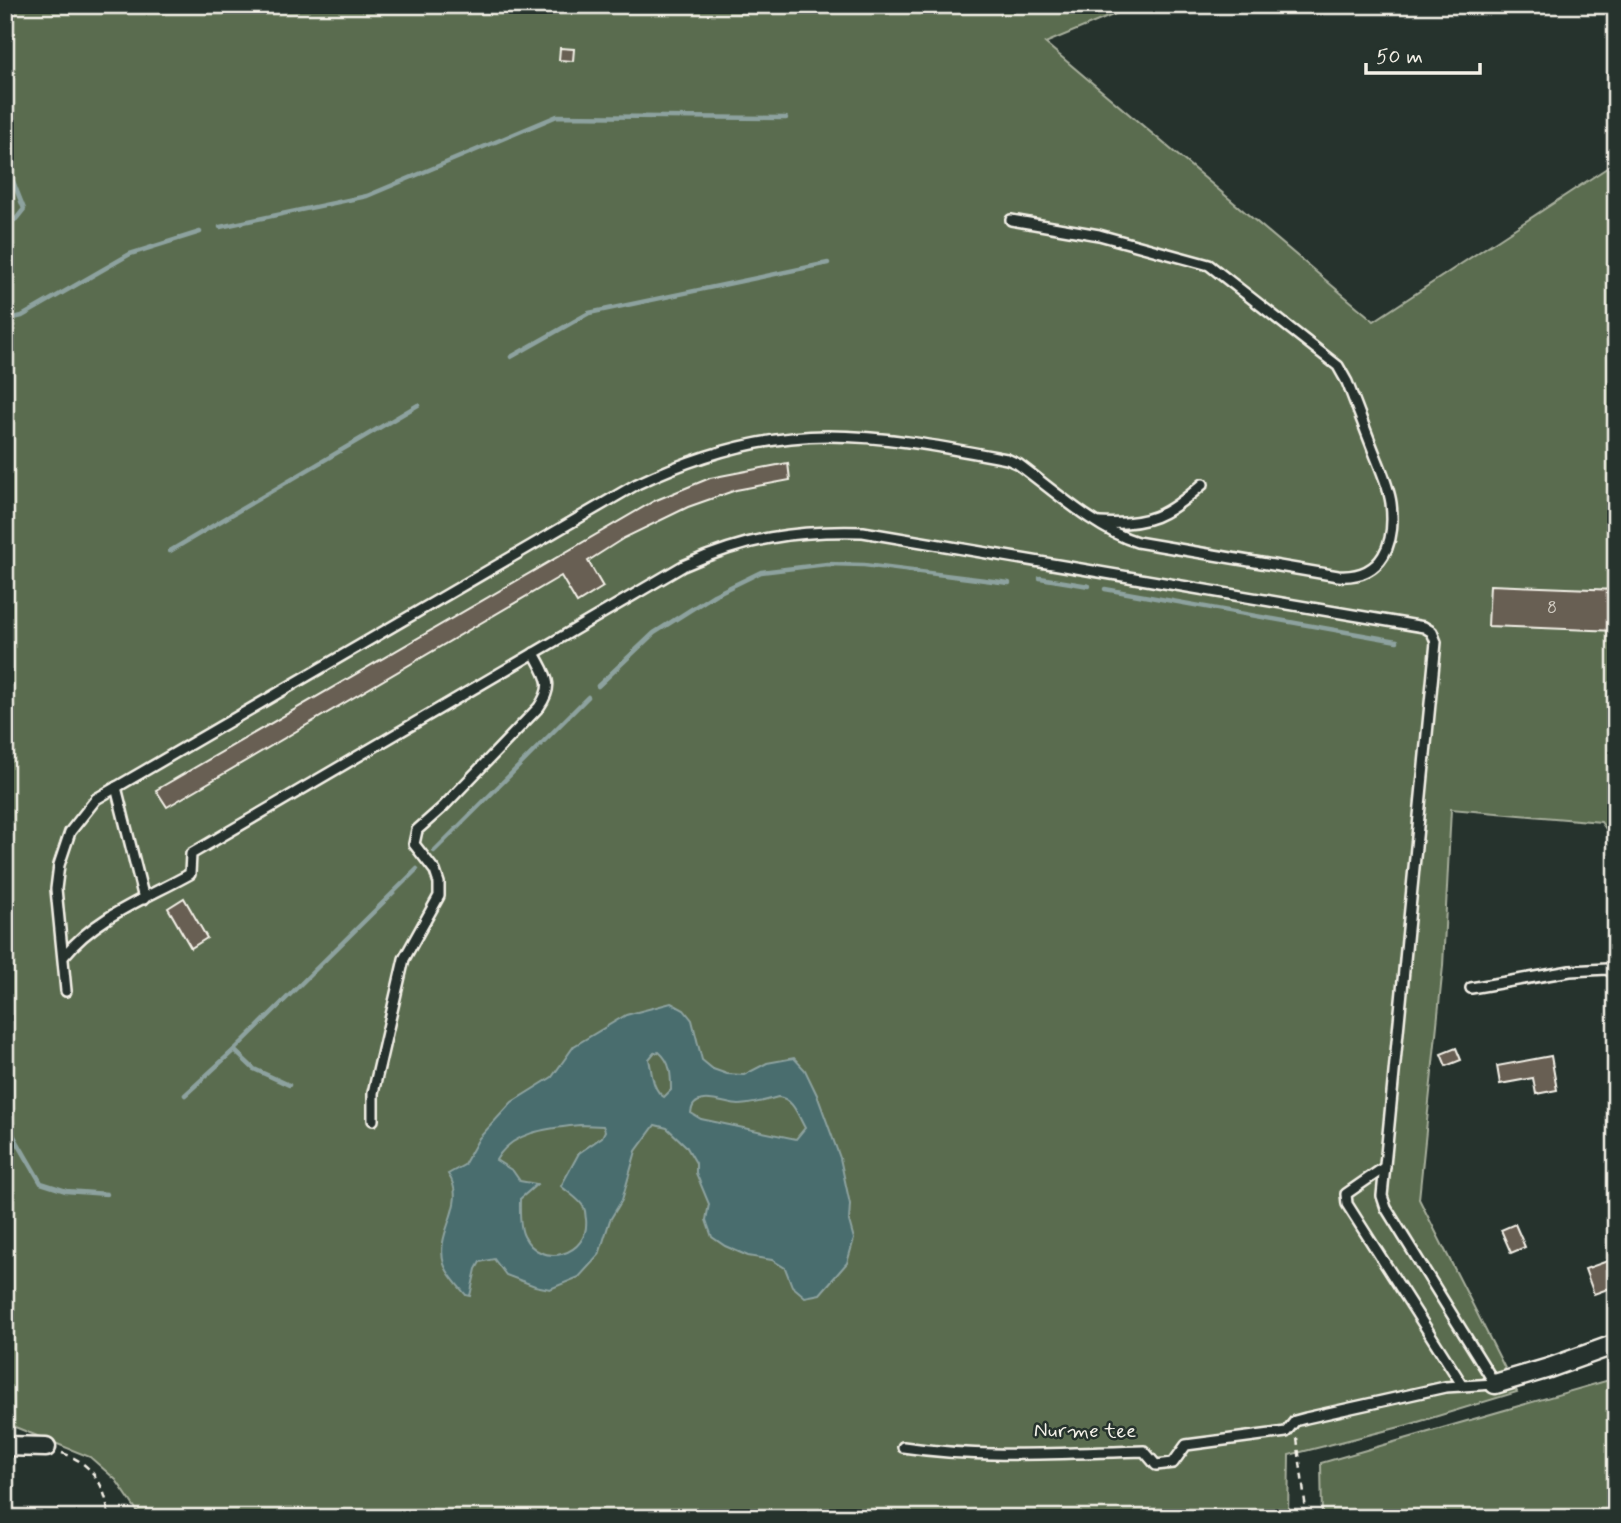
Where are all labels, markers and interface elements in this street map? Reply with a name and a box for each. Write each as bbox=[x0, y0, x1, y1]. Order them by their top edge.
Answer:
scale bar bbox=[1366, 32, 1479, 76]
text: 50 m bbox=[1376, 43, 1423, 71]
house number: 8 bbox=[1547, 596, 1557, 620]
street label: Nurme tee bbox=[1034, 1417, 1136, 1445]

